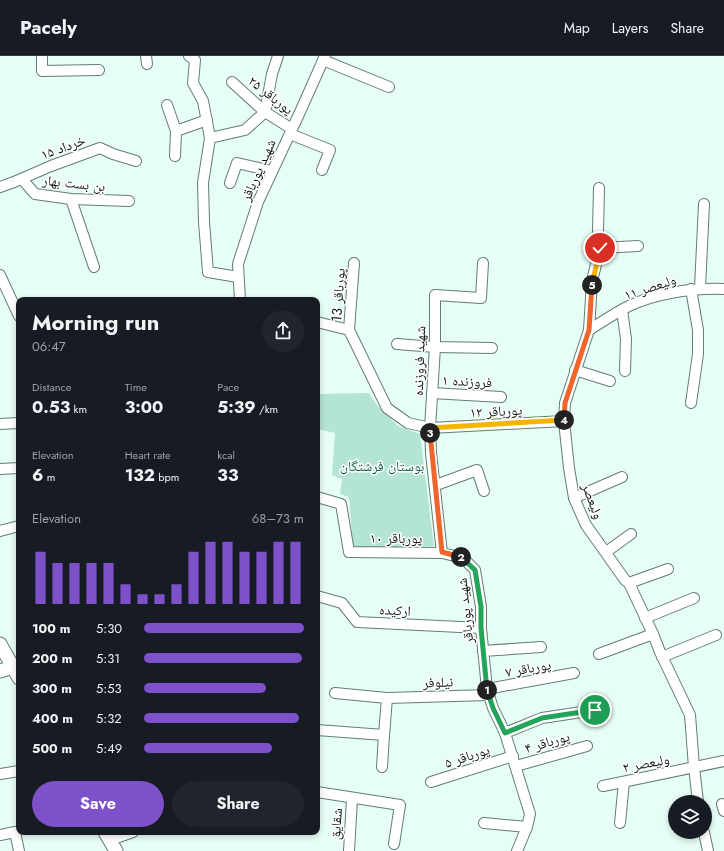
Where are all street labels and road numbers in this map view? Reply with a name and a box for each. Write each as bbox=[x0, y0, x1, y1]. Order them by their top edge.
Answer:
street label: پورباقر ۲۵ bbox=[244, 71, 298, 119]
street label: ۱۵ خرداد bbox=[38, 130, 88, 164]
street label: شهید پورباقر bbox=[235, 136, 281, 205]
street label: بن بست بهار bbox=[41, 170, 107, 196]
street label: پورباقر 13 bbox=[326, 267, 350, 323]
street label: ولیعصر ۱۱ bbox=[621, 269, 679, 305]
street label: شهید فروزنده bbox=[408, 326, 430, 396]
street label: فروزنده ۱ bbox=[441, 370, 493, 392]
street label: پورباقر ۱۲ bbox=[469, 400, 523, 422]
street label: ولیعصر bbox=[577, 479, 609, 522]
street label: پورباقر ۱۰ bbox=[370, 528, 422, 548]
street label: شهید پورباقر bbox=[452, 577, 479, 646]
street label: ارکیده bbox=[379, 599, 411, 621]
street label: پورباقر ۷ bbox=[504, 654, 553, 682]
street label: نیلوفر bbox=[421, 671, 454, 693]
street label: پورباقر ۴ bbox=[522, 726, 572, 758]
street label: پورباقر ۵ bbox=[442, 739, 492, 773]
street label: ولیعصر ۲ bbox=[621, 749, 671, 777]
street label: شقایق bbox=[325, 807, 347, 841]

